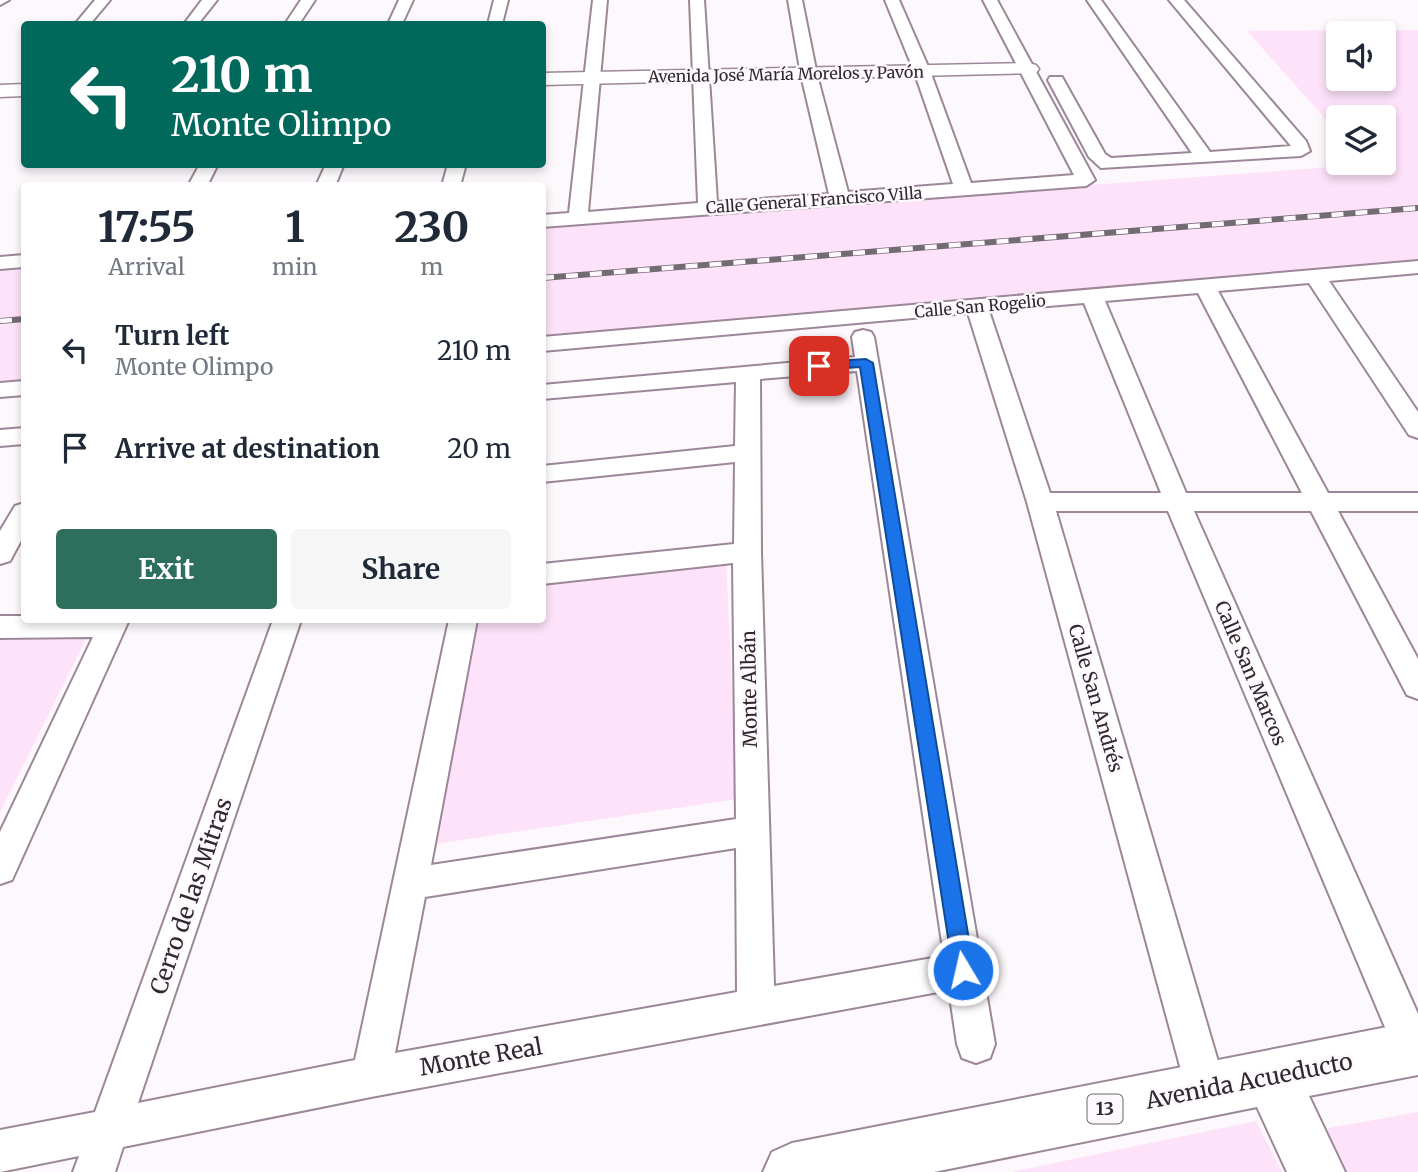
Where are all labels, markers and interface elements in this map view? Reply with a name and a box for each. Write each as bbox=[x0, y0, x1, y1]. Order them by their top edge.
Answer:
map controls bbox=[1326, 21, 1396, 175]
button: sound bbox=[1326, 21, 1396, 91]
text: 210 m bbox=[171, 44, 312, 105]
icon: left bbox=[56, 49, 147, 140]
street label: Avenida José María Morelos y Pavón bbox=[647, 62, 924, 86]
text: Monte Olimpo bbox=[171, 105, 391, 145]
button: layers bbox=[1326, 105, 1396, 175]
street label: Calle General Francisco Villa bbox=[705, 182, 923, 218]
text: 17:55 bbox=[98, 201, 195, 253]
text: 1 bbox=[285, 201, 305, 253]
text: 230 bbox=[394, 201, 469, 253]
text: Arrival bbox=[108, 252, 185, 281]
text: min bbox=[272, 252, 318, 281]
text: m bbox=[420, 252, 443, 281]
street label: Calle San Rogelio bbox=[914, 290, 1046, 322]
text: Turn left bbox=[115, 319, 229, 352]
icon: left bbox=[56, 331, 94, 369]
text: 210 m bbox=[437, 334, 511, 367]
pin bbox=[789, 336, 849, 396]
icon: arrive bbox=[800, 347, 838, 385]
text: Monte Olimpo bbox=[115, 352, 273, 381]
icon: arrive bbox=[56, 429, 94, 467]
text: Arrive at destination bbox=[115, 432, 380, 465]
text: 20 m bbox=[447, 432, 511, 465]
button: Exit bbox=[56, 529, 277, 609]
button: Share bbox=[291, 529, 511, 609]
street label: Calle San Marcos bbox=[1210, 597, 1292, 749]
street label: Calle San Andrés bbox=[1063, 621, 1129, 775]
street label: Monte Albán bbox=[736, 630, 762, 748]
street label: Cerro de las Mitras bbox=[143, 794, 238, 998]
position arrow bbox=[926, 933, 1000, 1007]
street label: Monte Real bbox=[417, 1031, 545, 1082]
street label: Avenida Acueducto bbox=[1142, 1046, 1355, 1115]
road number: 13 bbox=[1088, 1094, 1122, 1124]

